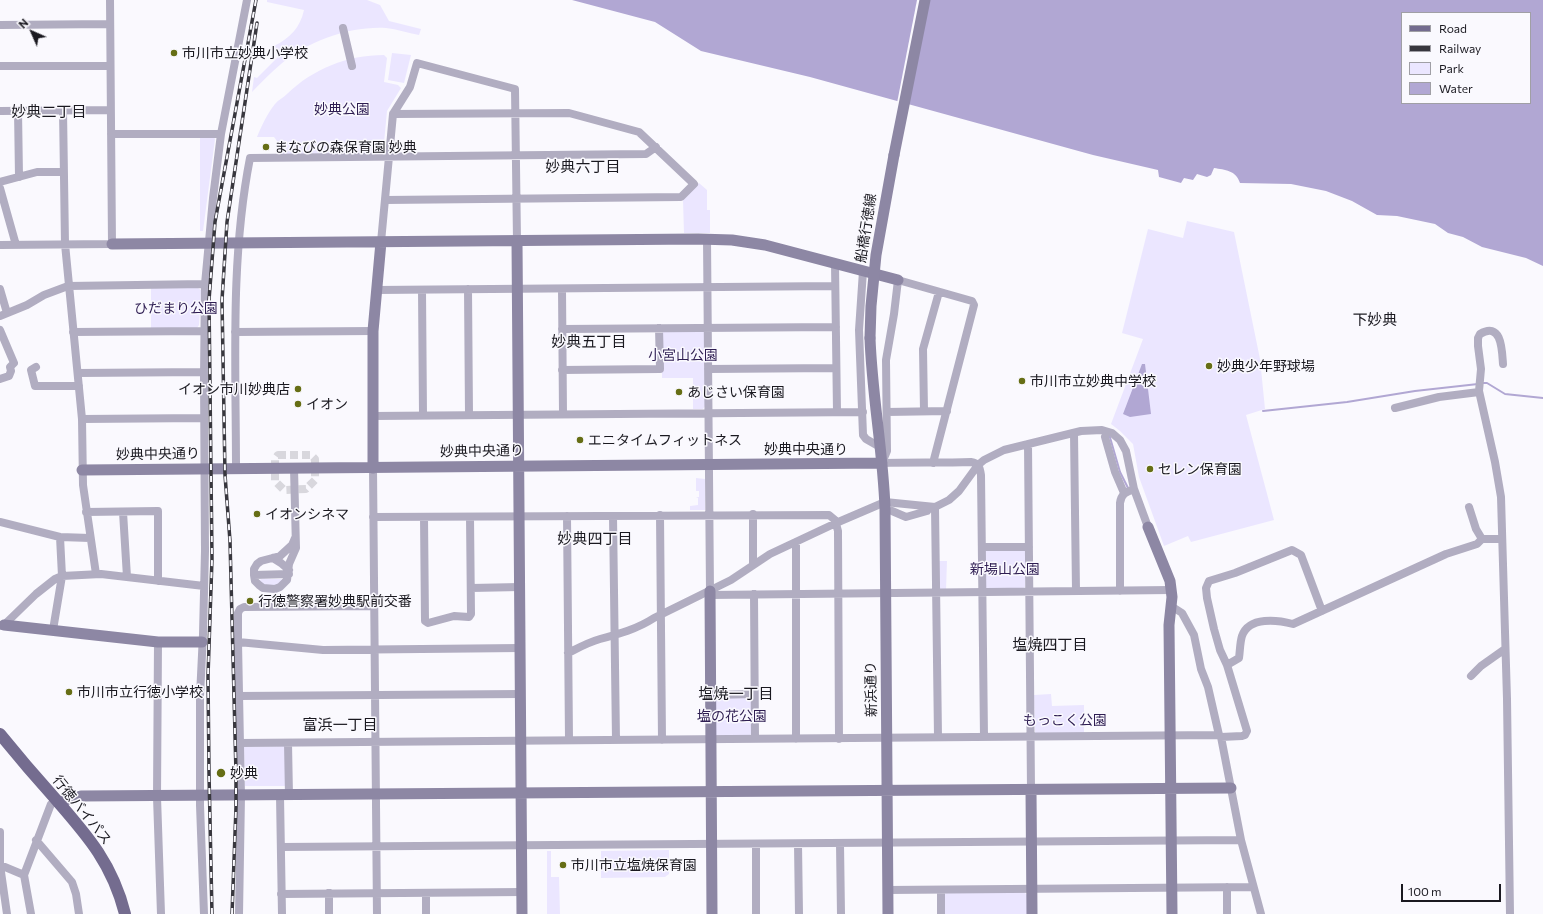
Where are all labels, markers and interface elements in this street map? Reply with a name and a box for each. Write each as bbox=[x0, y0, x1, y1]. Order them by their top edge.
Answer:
north arrow bbox=[12, 12, 52, 52]
legend bbox=[1401, 12, 1531, 104]
text: N bbox=[16, 16, 31, 31]
text: Road bbox=[1439, 21, 1467, 35]
text: Railway bbox=[1439, 41, 1481, 55]
place label: 市川市立妙典小学校 bbox=[182, 45, 308, 61]
marker: 市川市立妙典小学校 bbox=[169, 48, 179, 58]
text: Park bbox=[1439, 61, 1464, 75]
text: Water bbox=[1439, 81, 1473, 95]
park label: 妙典公園 bbox=[314, 101, 370, 117]
district label: 妙典二丁目 bbox=[12, 103, 86, 121]
place label: まなびの森保育園 妙典 bbox=[274, 139, 417, 155]
marker: まなびの森保育園 妙典 bbox=[261, 142, 271, 152]
district label: 妙典六丁目 bbox=[546, 158, 620, 176]
street label: 船橋行徳線 bbox=[852, 192, 880, 264]
park label: ひだまり公園 bbox=[134, 300, 218, 316]
district label: 下妙典 bbox=[1353, 311, 1397, 329]
district label: 妙典五丁目 bbox=[552, 333, 626, 351]
park label: 小宮山公園 bbox=[648, 347, 718, 363]
place label: 妙典少年野球場 bbox=[1217, 358, 1315, 374]
marker: 妙典少年野球場 bbox=[1204, 361, 1214, 371]
place label: 市川市立妙典中学校 bbox=[1030, 373, 1156, 389]
marker: 市川市立妙典中学校 bbox=[1017, 376, 1027, 386]
place label: イオン市川妙典店 bbox=[178, 381, 290, 397]
marker: イオン市川妙典店 bbox=[293, 384, 303, 394]
place label: あじさい保育園 bbox=[687, 384, 785, 400]
marker: あじさい保育園 bbox=[674, 387, 684, 397]
place label: イオン bbox=[306, 396, 348, 412]
marker: イオン bbox=[293, 399, 303, 409]
place label: エニタイムフィットネス bbox=[588, 432, 742, 448]
marker: エニタイムフィットネス bbox=[575, 435, 585, 445]
street label: 妙典中央通り bbox=[764, 441, 848, 457]
street label: 妙典中央通り bbox=[440, 442, 524, 460]
street label: 妙典中央通り bbox=[116, 445, 200, 463]
place label: セレン保育園 bbox=[1158, 461, 1242, 477]
marker: セレン保育園 bbox=[1145, 464, 1155, 474]
place label: イオンシネマ bbox=[265, 506, 349, 522]
marker: イオンシネマ bbox=[252, 509, 262, 519]
district label: 妙典四丁目 bbox=[558, 530, 632, 548]
park label: 新場山公園 bbox=[970, 561, 1040, 577]
place label: 行徳警察署妙典駅前交番 bbox=[258, 593, 412, 609]
marker: 行徳警察署妙典駅前交番 bbox=[245, 596, 255, 606]
district label: 塩焼四丁目 bbox=[1013, 636, 1087, 654]
street label: 新浜通り bbox=[862, 661, 880, 717]
place label: 市川市立行徳小学校 bbox=[77, 684, 203, 700]
district label: 塩焼一丁目 bbox=[699, 685, 773, 703]
marker: 市川市立行徳小学校 bbox=[64, 687, 74, 697]
park label: 塩の花公園 bbox=[697, 708, 767, 724]
park label: もっこく公園 bbox=[1023, 712, 1107, 728]
district label: 富浜一丁目 bbox=[303, 716, 377, 734]
place label: 妙典 bbox=[230, 765, 258, 781]
marker: 妙典 bbox=[215, 767, 227, 779]
street label: 行徳バイパス bbox=[49, 772, 115, 848]
place label: 市川市立塩焼保育園 bbox=[571, 857, 697, 873]
marker: 市川市立塩焼保育園 bbox=[558, 860, 568, 870]
scale bar bbox=[1403, 876, 1503, 902]
text: 100 m bbox=[1408, 884, 1442, 898]

